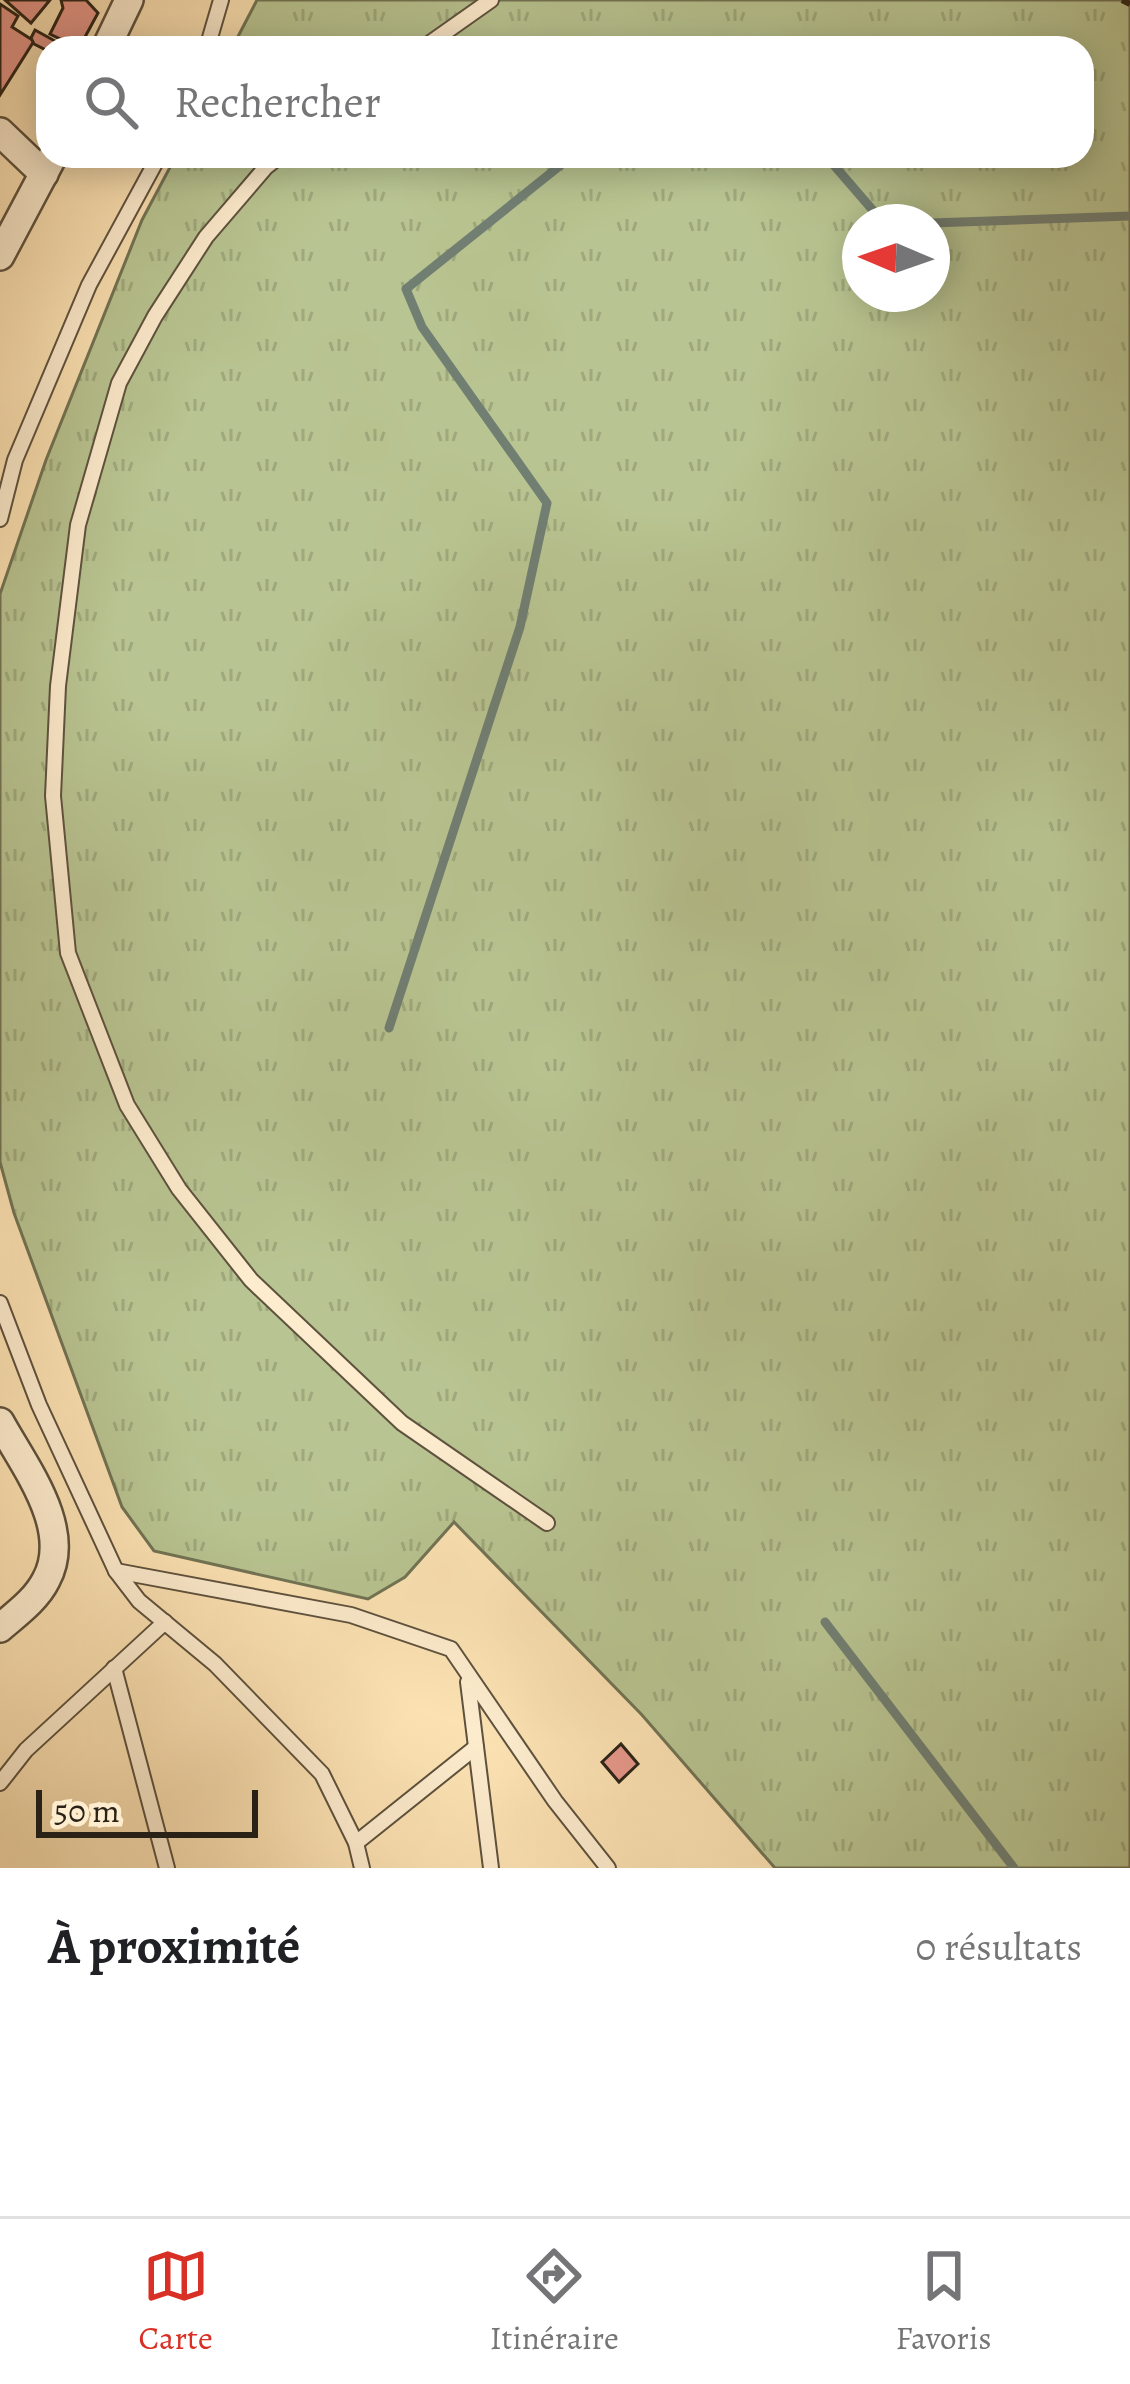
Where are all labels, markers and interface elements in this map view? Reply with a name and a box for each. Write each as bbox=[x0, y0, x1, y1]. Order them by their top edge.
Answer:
search box bbox=[36, 36, 1094, 168]
icon: search bbox=[78, 69, 144, 135]
text: Rechercher bbox=[174, 71, 381, 133]
north arrow bbox=[842, 204, 950, 312]
scale bar bbox=[36, 1784, 258, 1837]
text: 50 m bbox=[54, 1788, 120, 1833]
text: À proximité bbox=[48, 1911, 300, 1981]
text: 0 résultats bbox=[916, 1920, 1082, 1973]
tab: Carte bbox=[138, 2243, 213, 2360]
tab: Itinéraire bbox=[490, 2243, 619, 2360]
tab: Favoris bbox=[896, 2243, 992, 2360]

